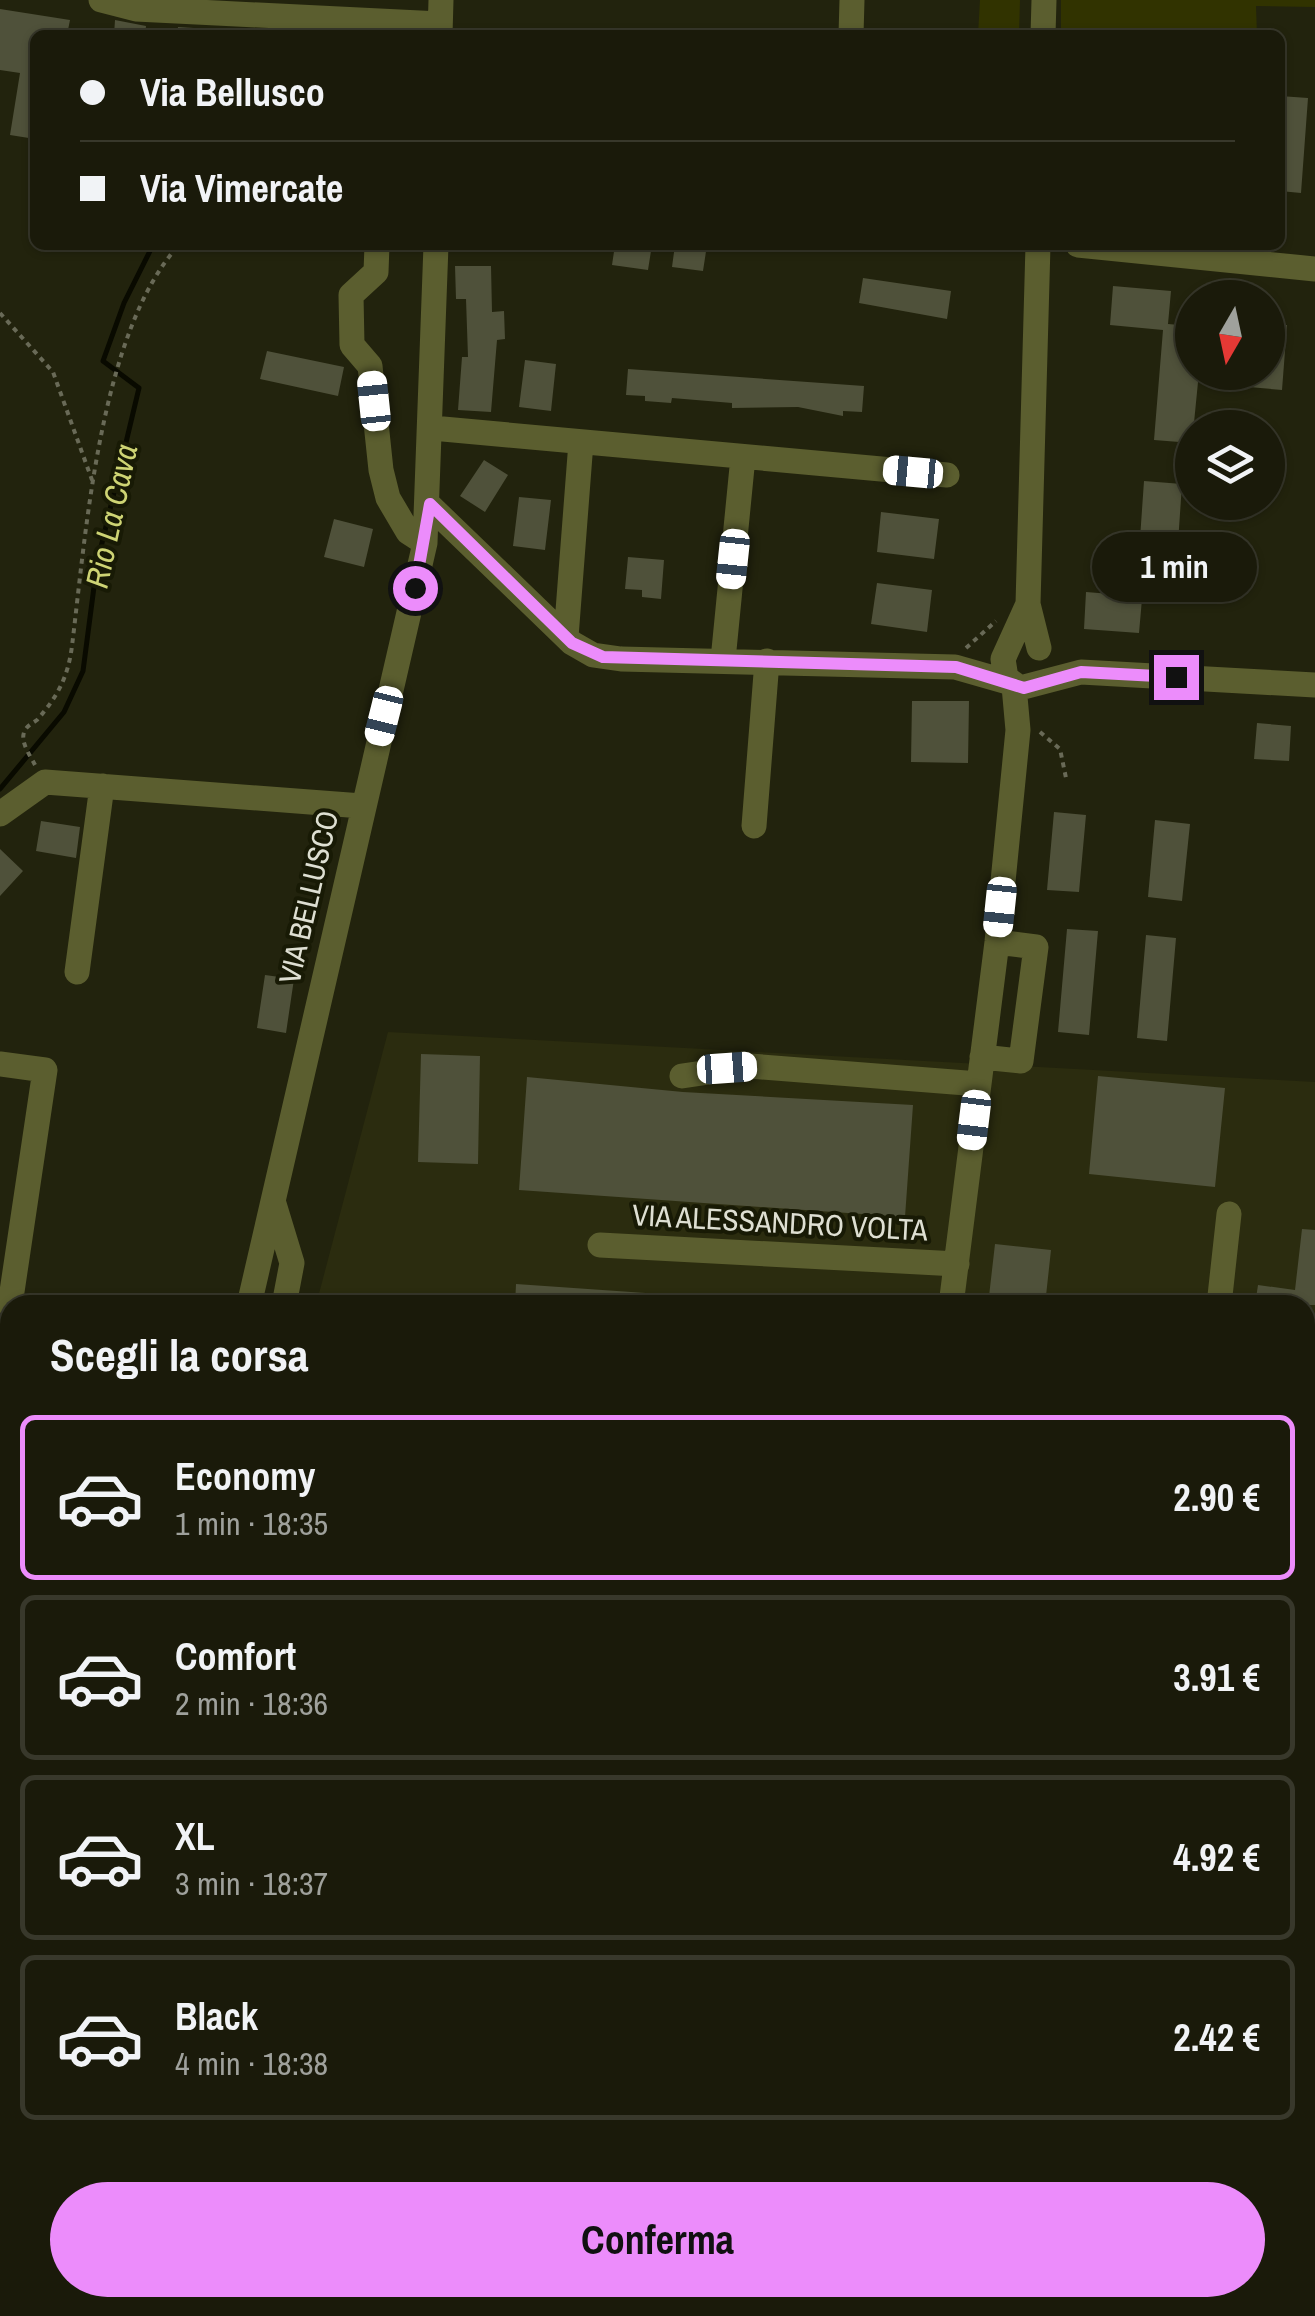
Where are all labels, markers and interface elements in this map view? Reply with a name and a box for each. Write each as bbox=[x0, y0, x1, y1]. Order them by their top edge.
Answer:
text: Via Bellusco bbox=[140, 67, 325, 118]
text: Via Vimercate bbox=[140, 163, 343, 214]
north arrow bbox=[1175, 280, 1285, 390]
map controls bbox=[1175, 280, 1285, 520]
car bbox=[356, 370, 392, 432]
button: layers bbox=[1175, 410, 1285, 520]
water label: Rio La Cava bbox=[75, 440, 147, 592]
car bbox=[882, 454, 944, 490]
car bbox=[715, 528, 751, 590]
callout: 1 min bbox=[1094, 532, 1258, 602]
text: 1 min bbox=[1140, 545, 1209, 588]
route start bbox=[393, 566, 438, 611]
route end bbox=[1154, 655, 1199, 700]
car bbox=[362, 683, 406, 749]
street label: VIA BELLUSCO bbox=[269, 807, 347, 987]
car bbox=[982, 876, 1018, 938]
car bbox=[696, 1051, 758, 1085]
car bbox=[955, 1088, 993, 1152]
street label: VIA ALESSANDRO VOLTA bbox=[631, 1194, 929, 1250]
text: Scegli la corsa bbox=[50, 1324, 308, 1385]
text: Economy bbox=[175, 1451, 315, 1502]
icon: car bbox=[55, 1453, 145, 1543]
text: 2.90 € bbox=[1173, 1472, 1260, 1523]
text: 1 min · 18:35 bbox=[175, 1502, 328, 1545]
text: Comfort bbox=[175, 1631, 296, 1682]
icon: car bbox=[55, 1633, 145, 1723]
text: 3.91 € bbox=[1173, 1652, 1260, 1703]
text: 2 min · 18:36 bbox=[175, 1682, 328, 1725]
text: XL bbox=[175, 1811, 215, 1862]
icon: car bbox=[55, 1813, 145, 1903]
text: 4.92 € bbox=[1173, 1832, 1260, 1883]
text: 3 min · 18:37 bbox=[175, 1862, 328, 1905]
text: Black bbox=[175, 1991, 258, 2042]
icon: car bbox=[55, 1993, 145, 2083]
text: 2.42 € bbox=[1173, 2012, 1260, 2063]
text: 4 min · 18:38 bbox=[175, 2042, 328, 2085]
button: Conferma bbox=[50, 2182, 1265, 2297]

